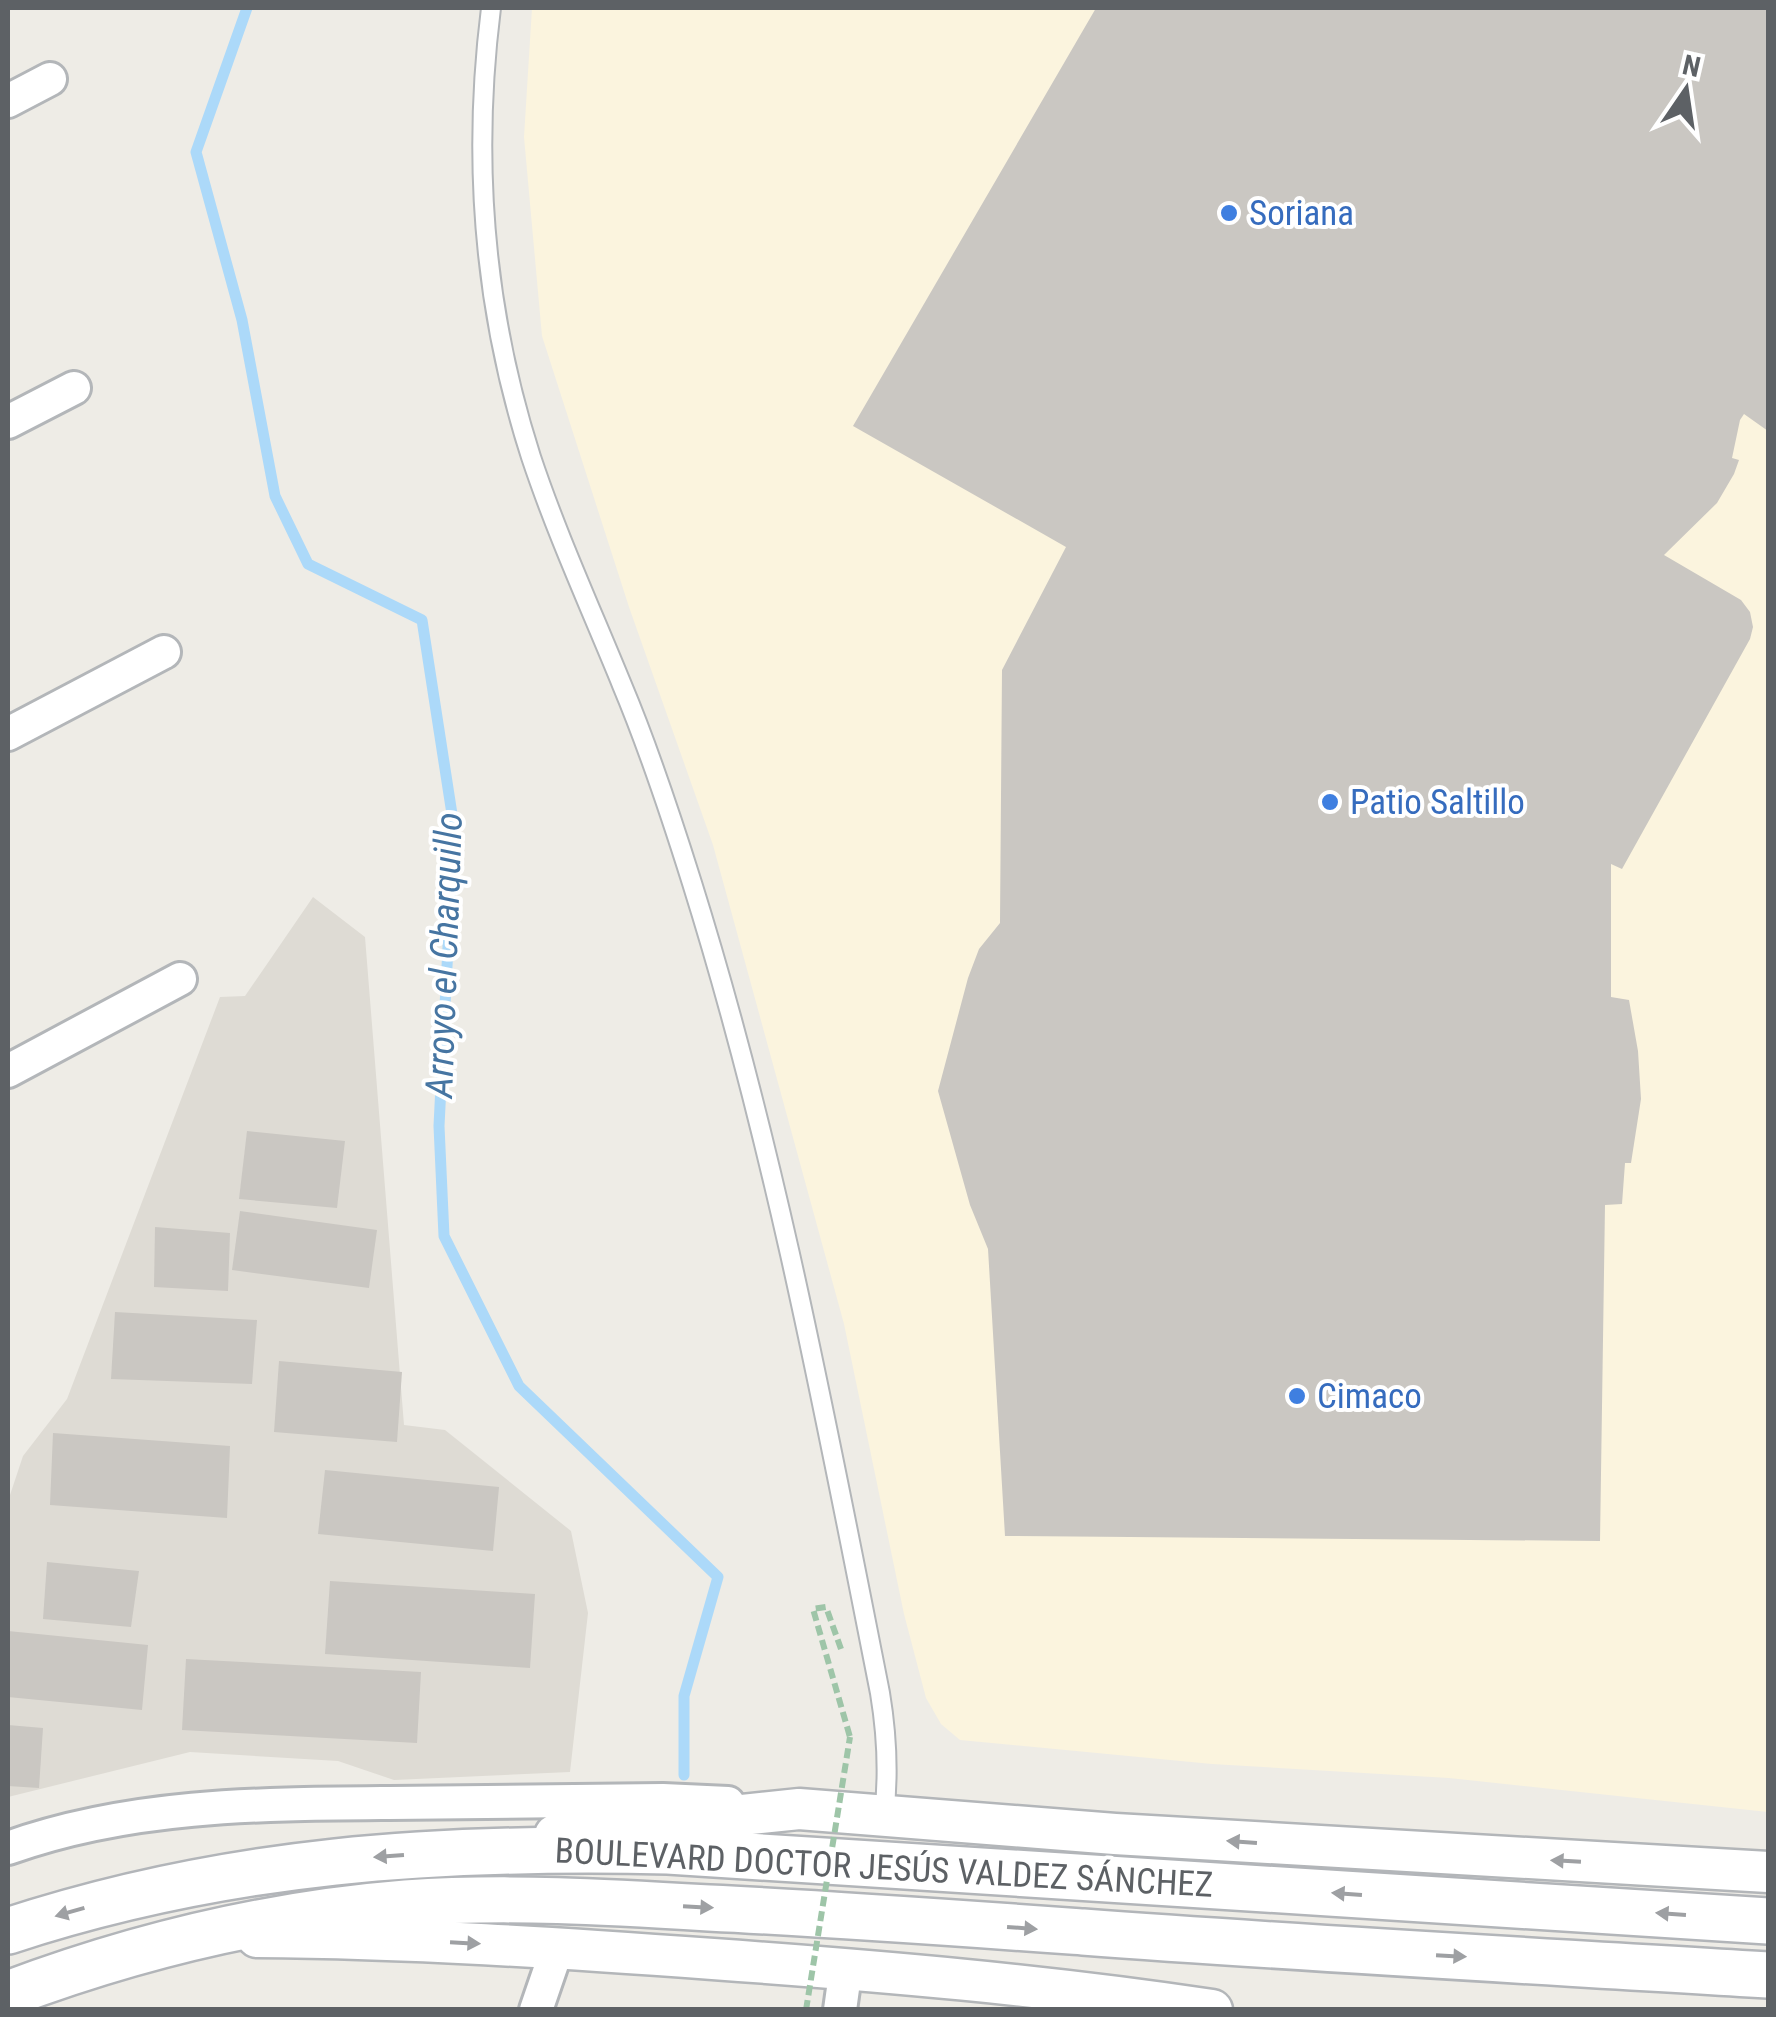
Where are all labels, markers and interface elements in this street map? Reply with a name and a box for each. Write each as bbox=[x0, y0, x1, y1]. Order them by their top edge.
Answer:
north arrow bbox=[1636, 40, 1736, 140]
text: N bbox=[1679, 48, 1704, 84]
place label: Soriana bbox=[1249, 193, 1354, 234]
marker: Soriana bbox=[1218, 202, 1240, 224]
place label: Patio Saltillo bbox=[1350, 782, 1525, 823]
marker: Patio Saltillo bbox=[1319, 791, 1341, 813]
water label: Arroyo el Charquillo bbox=[417, 812, 471, 1100]
place label: Cimaco bbox=[1317, 1376, 1422, 1417]
marker: Cimaco bbox=[1286, 1385, 1308, 1407]
street label: BOULEVARD DOCTOR JESÚS VALDEZ SÁNCHEZ bbox=[554, 1830, 1214, 1906]
one-way arrow bbox=[1225, 1834, 1257, 1850]
one-way arrow bbox=[373, 1848, 405, 1864]
one-way arrow bbox=[1550, 1853, 1582, 1869]
one-way arrow bbox=[1330, 1886, 1362, 1902]
one-way arrow bbox=[683, 1899, 715, 1915]
one-way arrow bbox=[54, 1905, 84, 1920]
one-way arrow bbox=[1655, 1906, 1687, 1922]
one-way arrow bbox=[1007, 1920, 1039, 1936]
one-way arrow bbox=[449, 1935, 481, 1951]
one-way arrow bbox=[1436, 1948, 1468, 1964]

